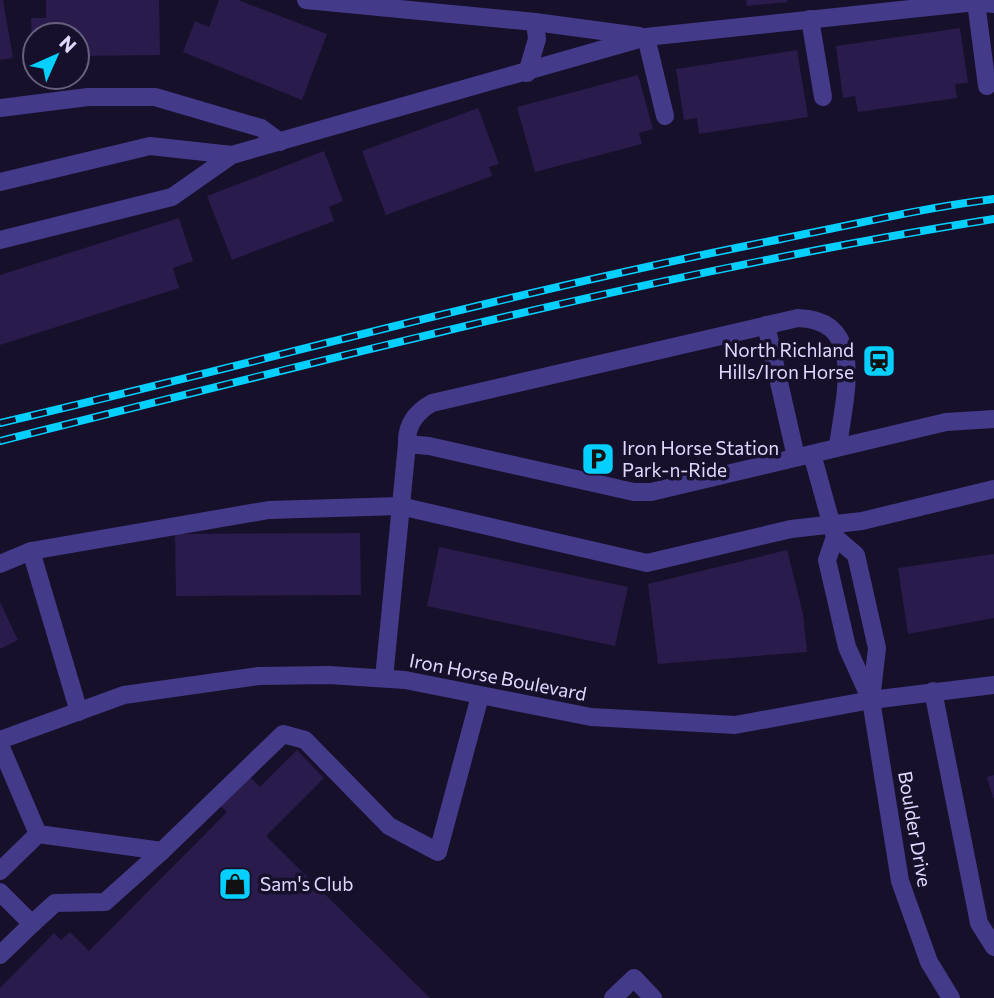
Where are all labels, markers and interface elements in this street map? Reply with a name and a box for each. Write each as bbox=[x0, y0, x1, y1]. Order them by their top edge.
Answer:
north arrow bbox=[21, 21, 91, 91]
text: N bbox=[55, 30, 82, 57]
place label: North Richland Hills/Iron Horse bbox=[718, 338, 854, 383]
station icon: North Richland Hills/Iron Horse bbox=[860, 342, 898, 380]
place label: Iron Horse Station Park-n-Ride bbox=[622, 436, 779, 481]
parking icon: Iron Horse Station Park-n-Ride bbox=[579, 440, 617, 478]
street label: Iron Horse Boulevard bbox=[407, 648, 589, 705]
street label: Boulder Drive bbox=[894, 769, 937, 889]
shop icon: Sam's Club bbox=[216, 865, 254, 903]
place label: Sam's Club bbox=[260, 872, 353, 895]

